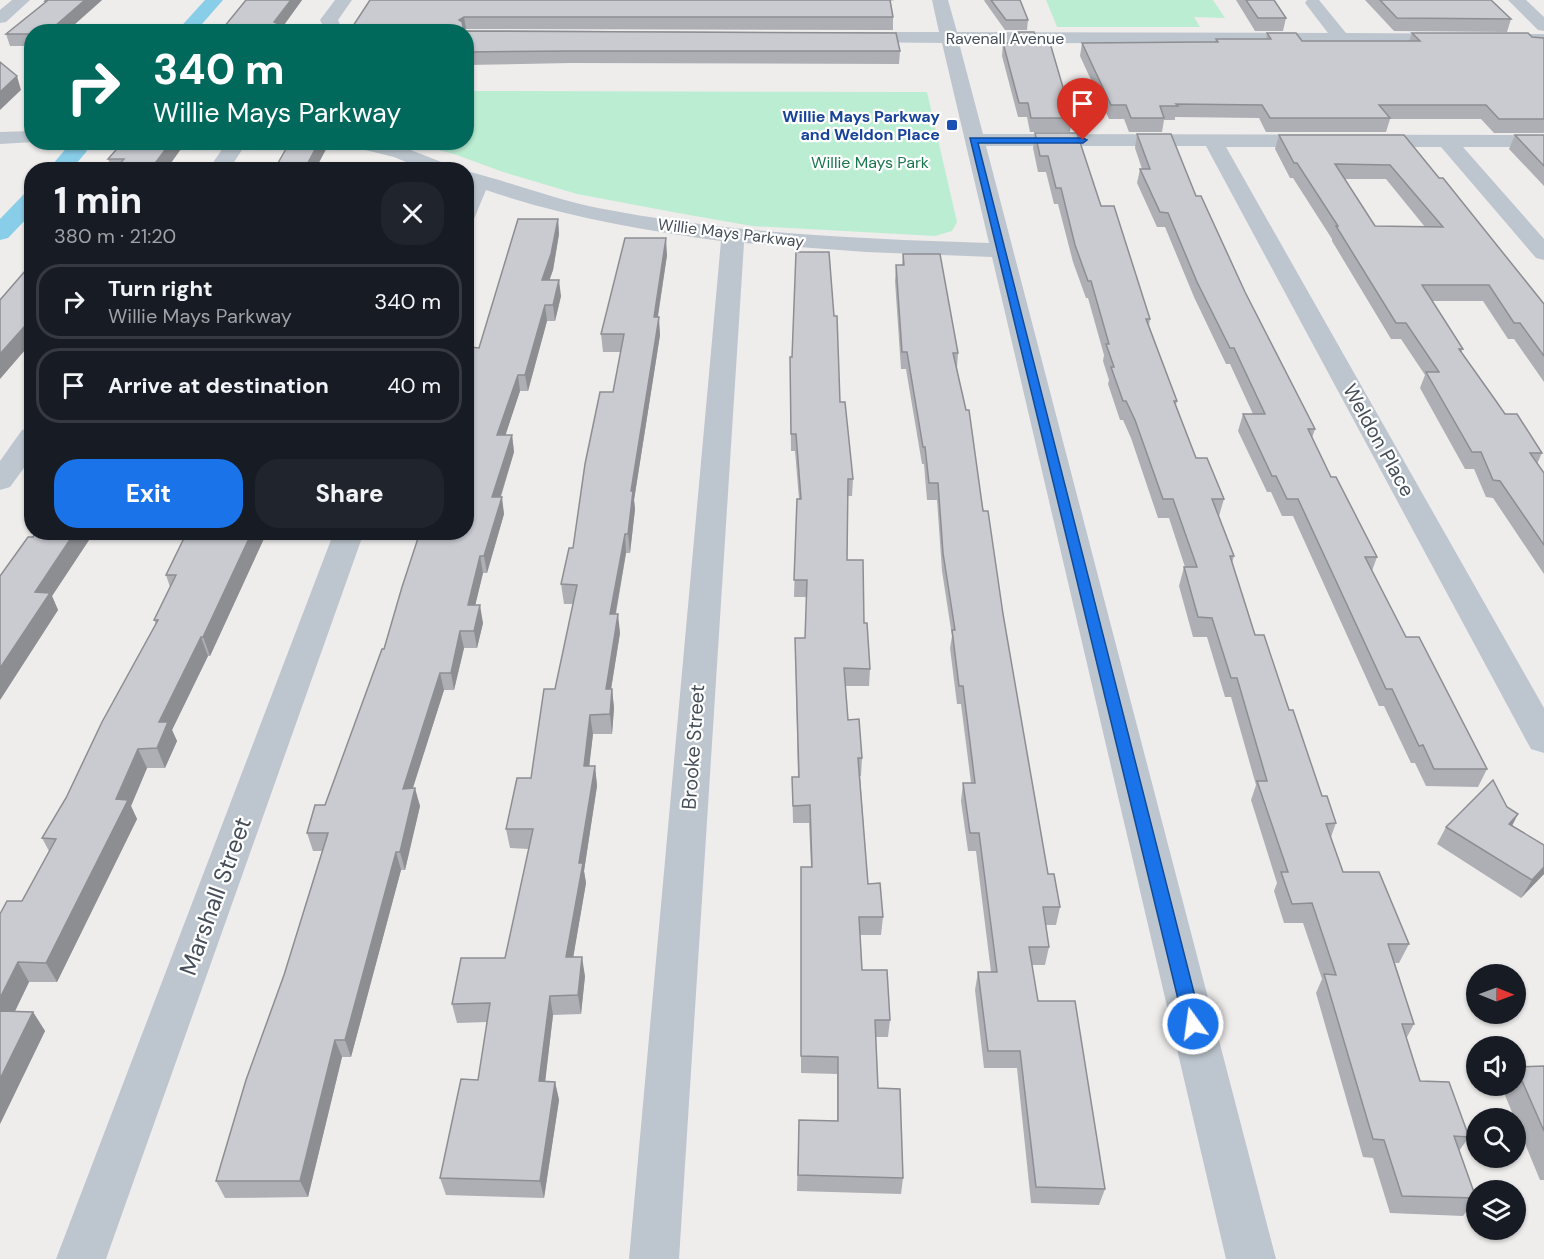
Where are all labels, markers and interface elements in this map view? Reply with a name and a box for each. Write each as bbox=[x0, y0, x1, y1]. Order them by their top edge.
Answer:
street label: Ravenall Avenue bbox=[946, 28, 1064, 49]
text: 340 m bbox=[153, 42, 285, 97]
icon: right bbox=[54, 48, 132, 126]
pin bbox=[1057, 78, 1108, 140]
icon: arrive bbox=[1066, 87, 1099, 120]
text: Willie Mays Parkway bbox=[153, 95, 401, 130]
place label: Willie Mays Parkway and Weldon Place bbox=[782, 106, 940, 145]
marker: Willie Mays Parkway and Weldon Place bbox=[945, 118, 959, 132]
park label: Willie Mays Park bbox=[811, 152, 929, 173]
text: 1 min bbox=[54, 177, 142, 224]
button: close bbox=[381, 182, 444, 245]
street label: Willie Mays Parkway bbox=[657, 214, 805, 252]
text: 380 m · 21:20 bbox=[54, 223, 176, 249]
text: Turn right bbox=[108, 274, 213, 303]
icon: right bbox=[57, 285, 90, 318]
text: 340 m bbox=[374, 287, 441, 316]
text: Willie Mays Parkway bbox=[108, 303, 292, 329]
icon: arrive bbox=[57, 369, 90, 402]
text: Arrive at destination bbox=[108, 371, 329, 400]
text: 40 m bbox=[387, 371, 441, 400]
street label: Weldon Place bbox=[1337, 379, 1421, 501]
button: Exit bbox=[54, 459, 243, 528]
button: Share bbox=[255, 459, 444, 528]
street label: Brooke Street bbox=[676, 683, 710, 811]
street label: Marshall Street bbox=[172, 813, 258, 979]
north arrow bbox=[1466, 964, 1526, 1024]
map controls bbox=[1466, 964, 1526, 1240]
position arrow bbox=[1161, 992, 1225, 1056]
button: sound bbox=[1466, 1036, 1526, 1096]
button: search bbox=[1466, 1108, 1526, 1168]
button: layers bbox=[1466, 1180, 1526, 1240]

